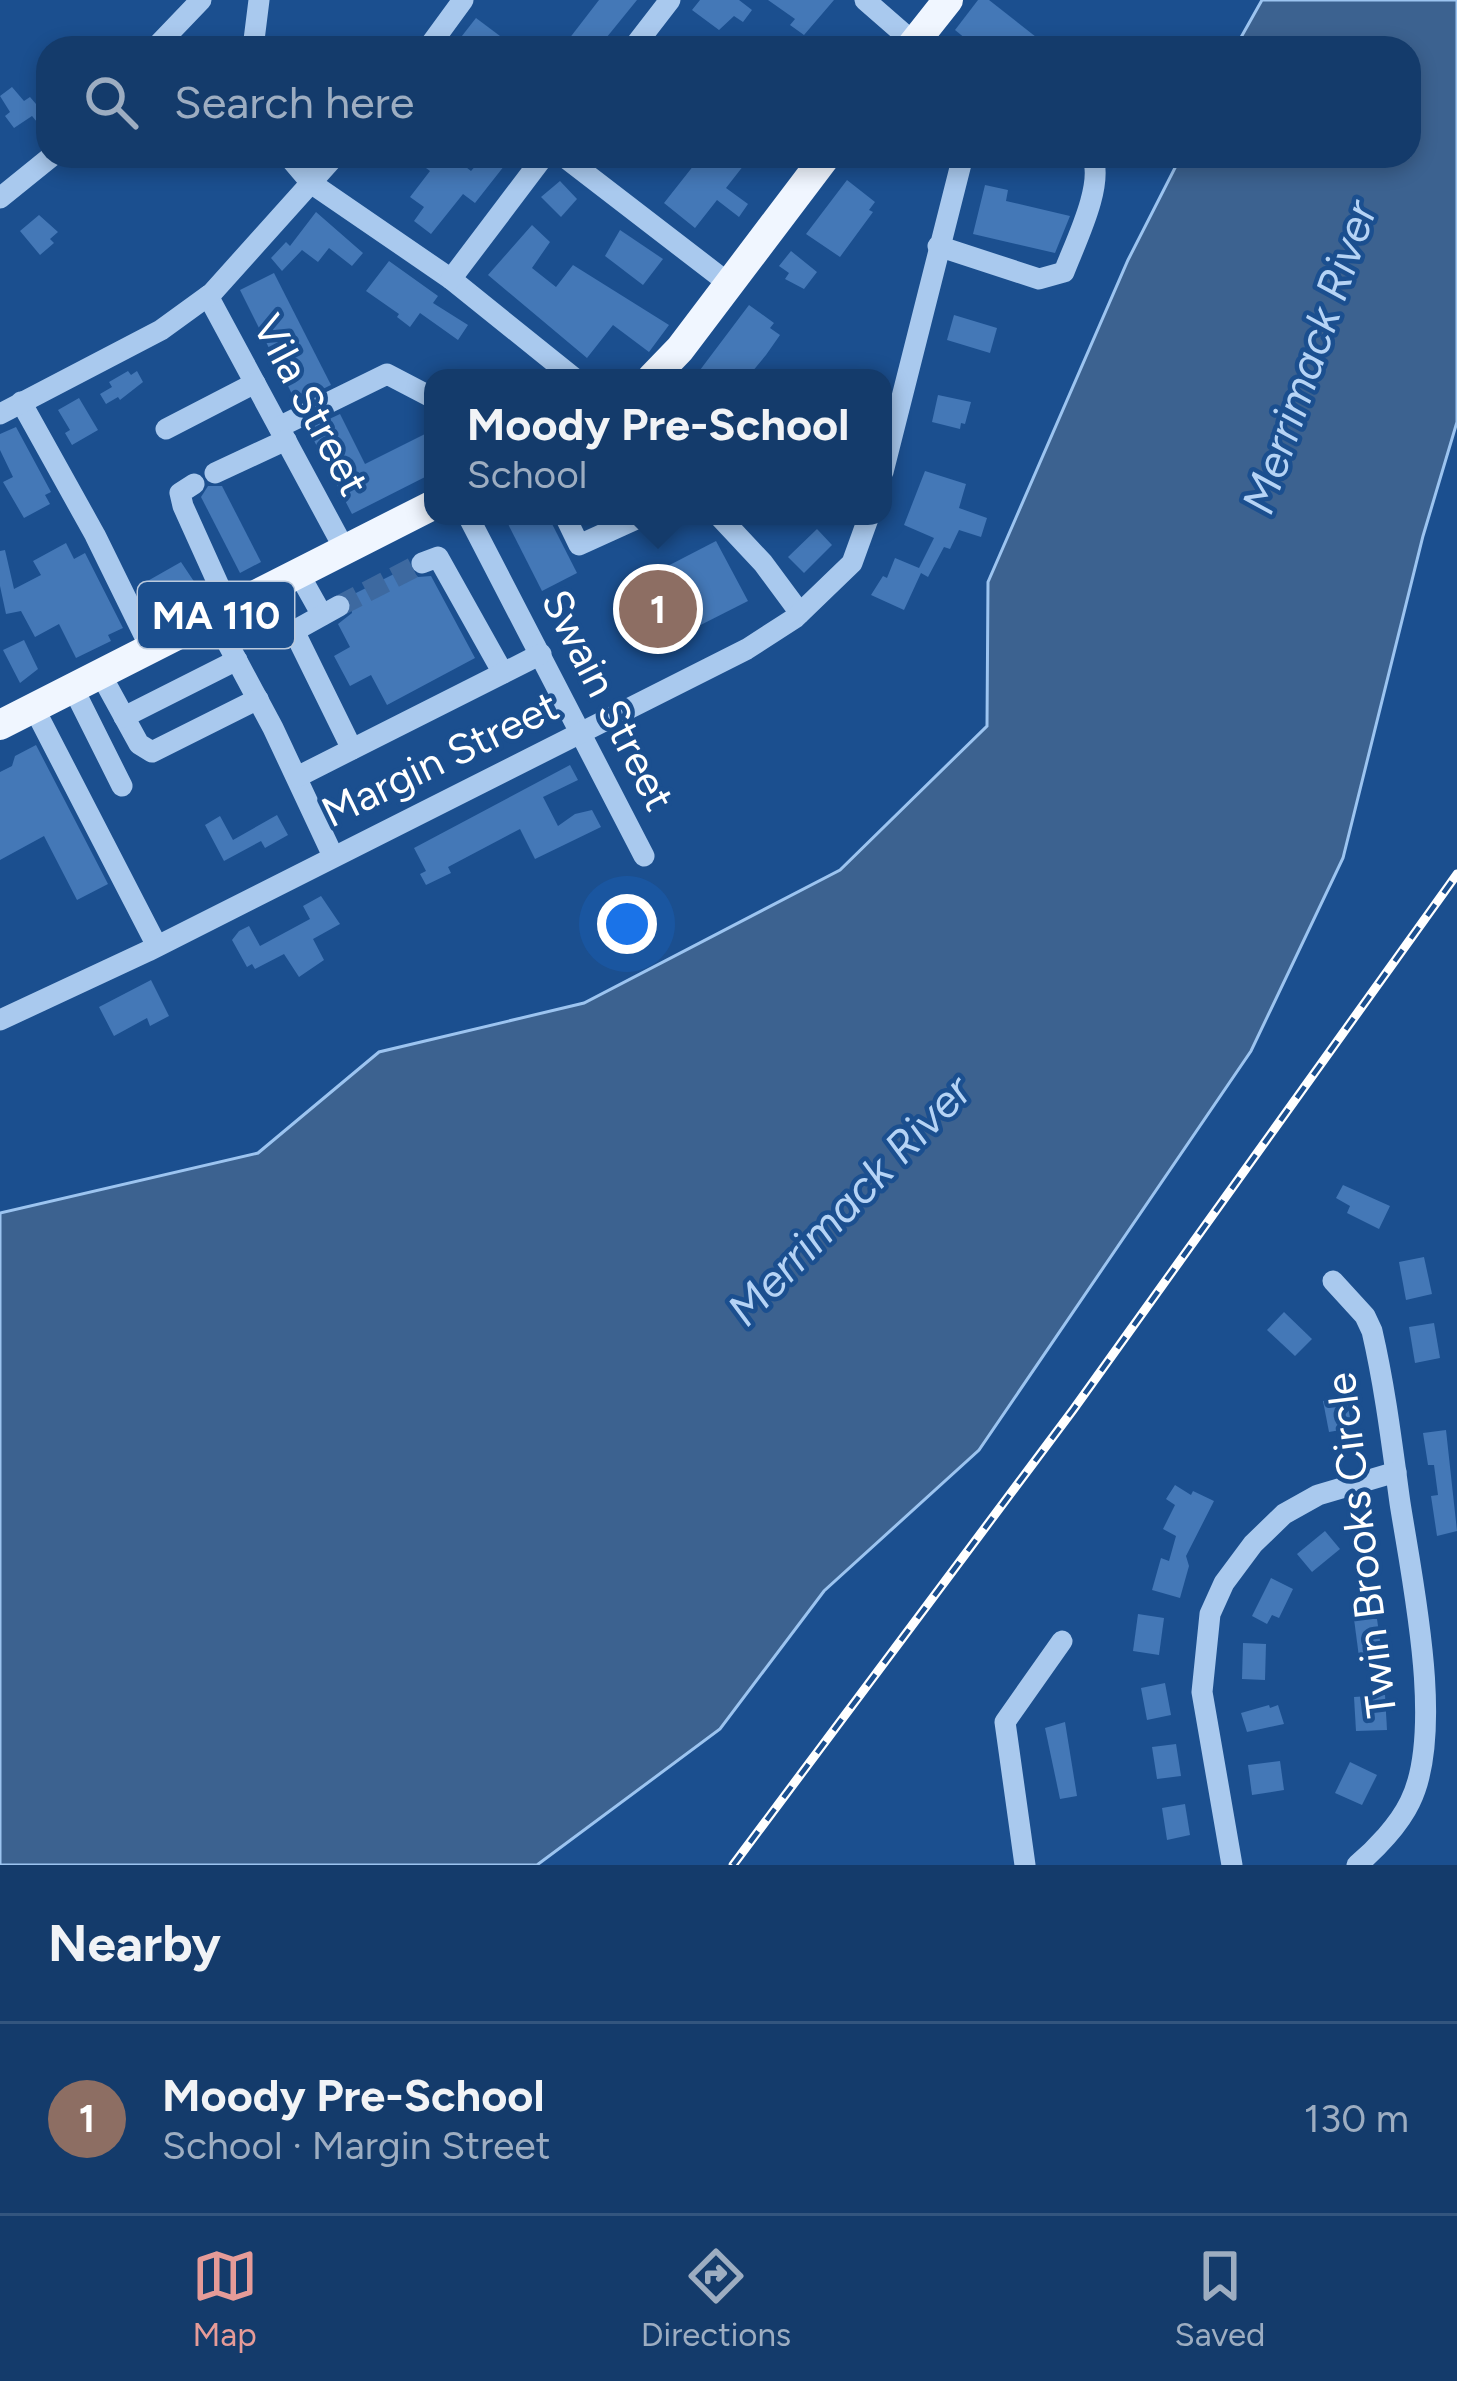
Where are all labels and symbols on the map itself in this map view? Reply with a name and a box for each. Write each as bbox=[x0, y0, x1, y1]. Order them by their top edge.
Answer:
water label: Merrimack River bbox=[1230, 192, 1388, 521]
street label: Vila Street bbox=[242, 306, 380, 504]
pin: 1 bbox=[619, 564, 697, 654]
street label: Swain Street bbox=[531, 581, 685, 819]
road number: MA 110 bbox=[138, 582, 294, 648]
street label: Margin Street bbox=[313, 680, 567, 838]
your location bbox=[597, 894, 657, 954]
water label: Merrimack River bbox=[716, 1062, 983, 1336]
street label: Twin Brooks Circle bbox=[1315, 1370, 1407, 1720]

